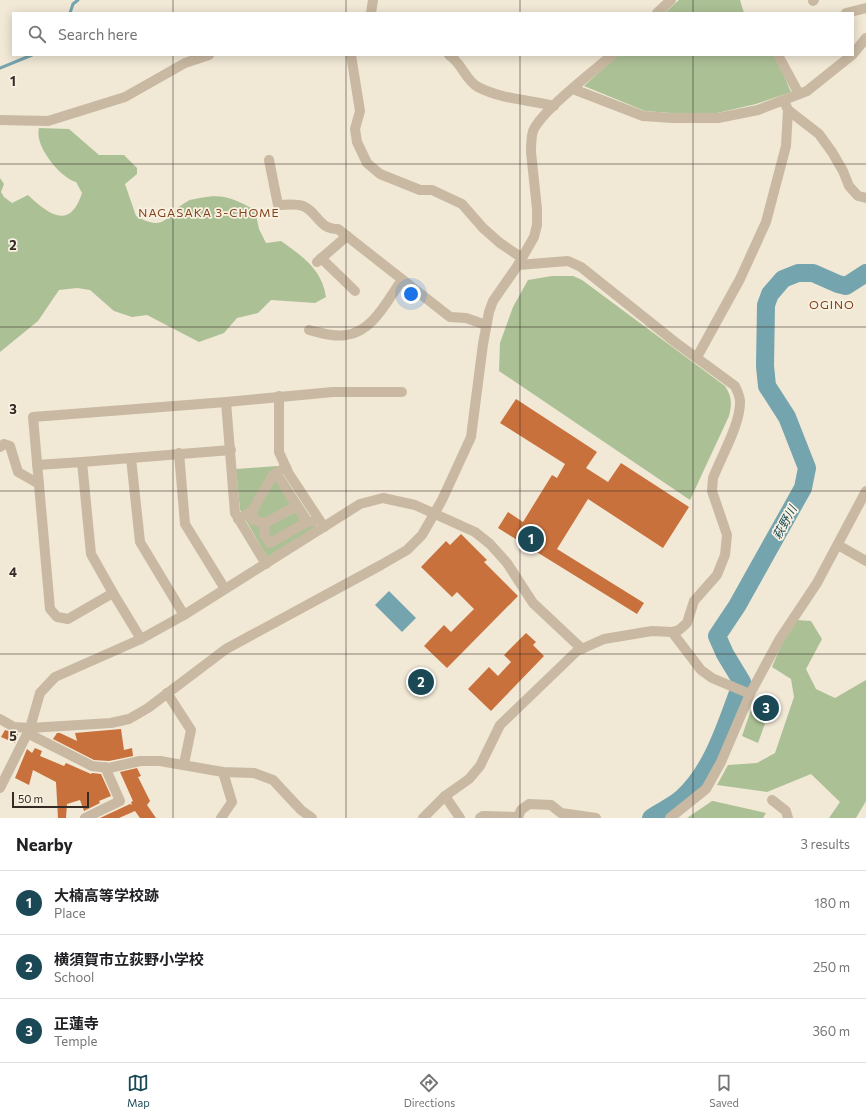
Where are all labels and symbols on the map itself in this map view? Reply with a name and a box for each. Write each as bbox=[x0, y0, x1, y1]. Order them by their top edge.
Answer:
text: 1 bbox=[10, 73, 16, 89]
district label: NAGASAKA 3-CHOME bbox=[138, 205, 280, 219]
text: 2 bbox=[9, 237, 17, 253]
your location bbox=[401, 284, 421, 304]
district label: OGINO bbox=[809, 297, 855, 311]
text: 3 bbox=[9, 401, 17, 417]
water label: 萩野川 bbox=[769, 501, 800, 541]
pin: 1 bbox=[518, 524, 544, 554]
text: 4 bbox=[9, 564, 17, 580]
pin: 2 bbox=[408, 667, 434, 697]
pin: 3 bbox=[753, 693, 779, 723]
text: 5 bbox=[9, 728, 17, 744]
scale bar bbox=[12, 790, 89, 809]

